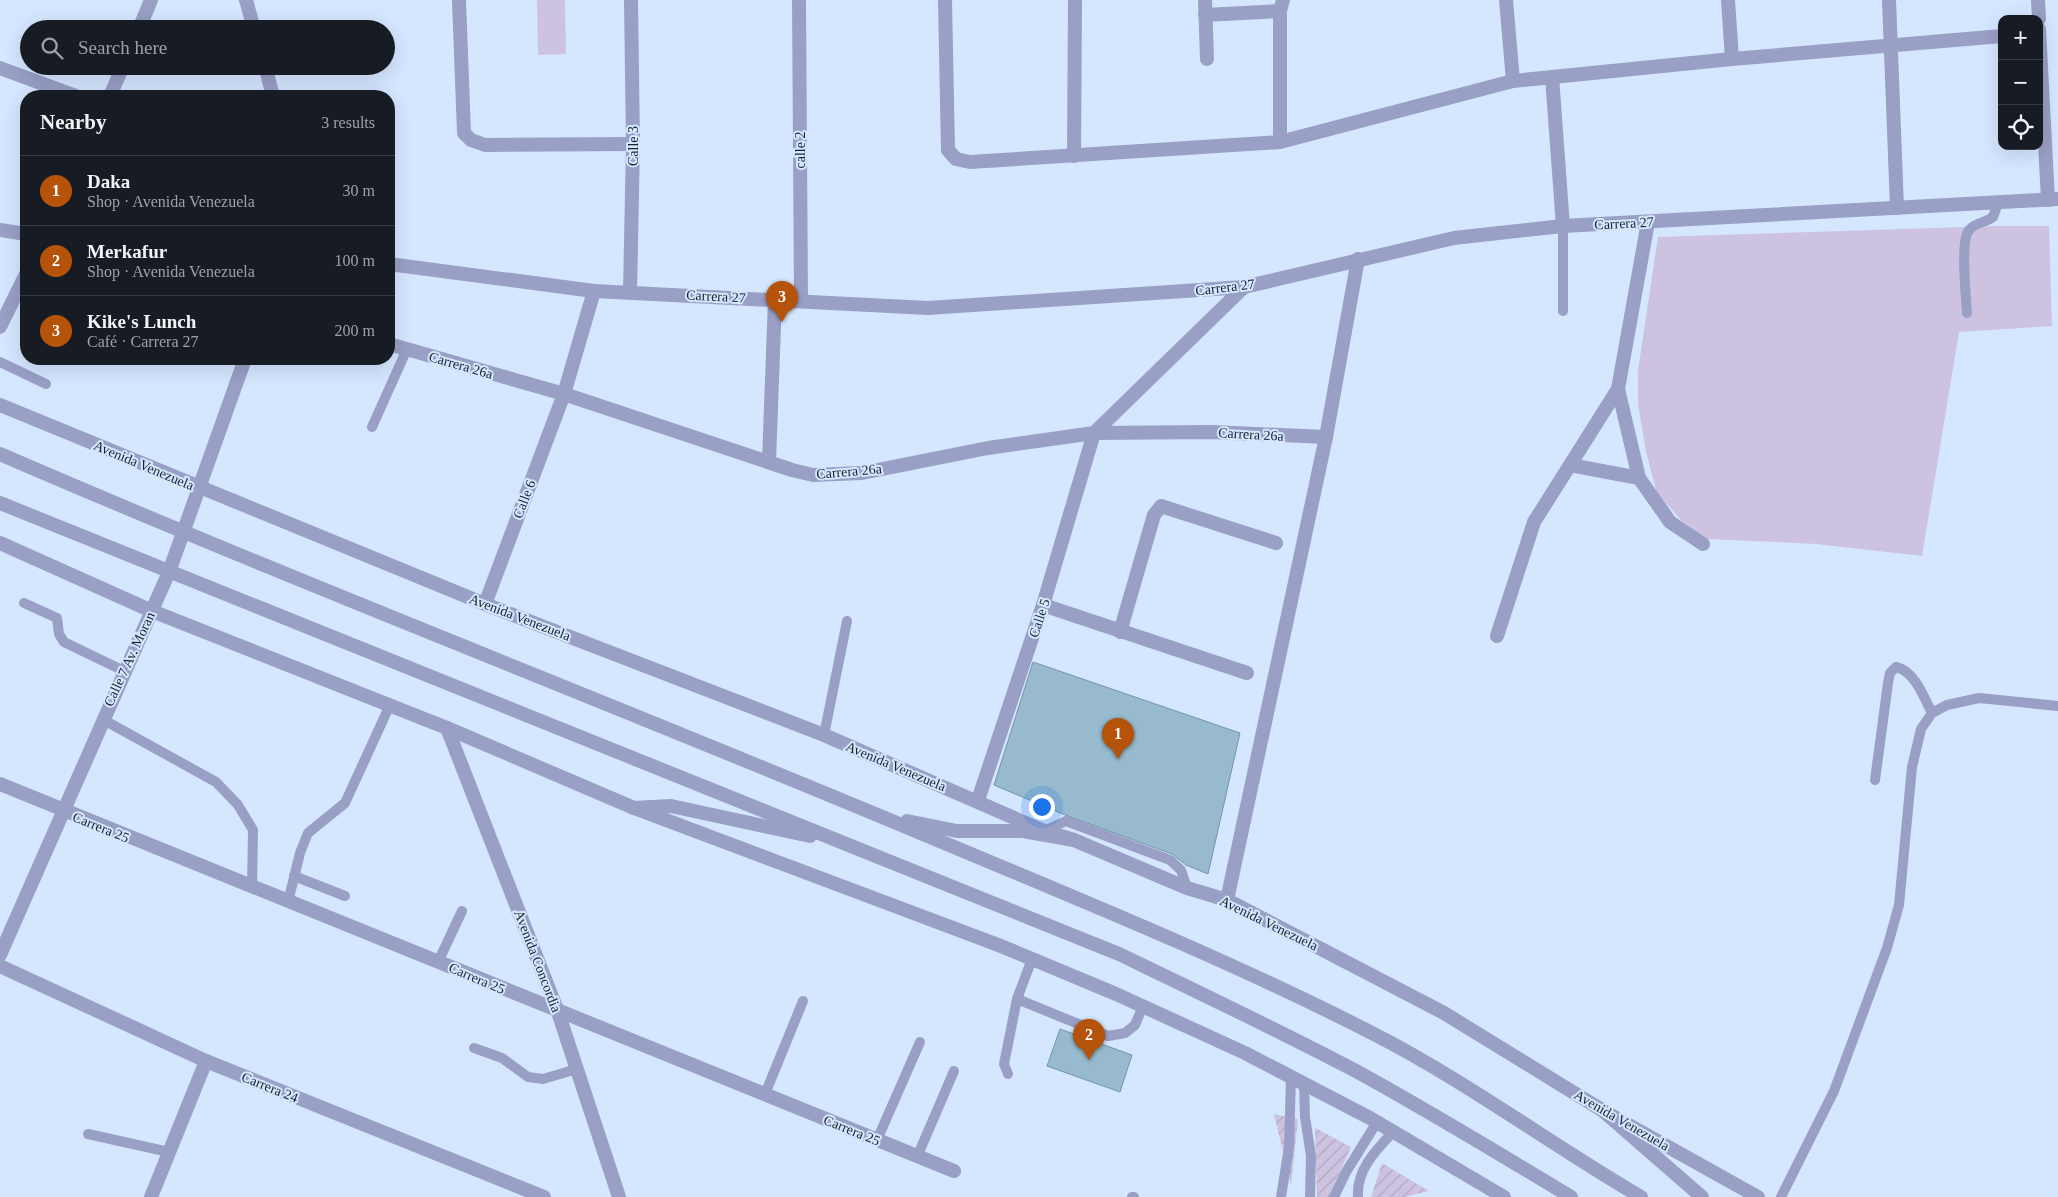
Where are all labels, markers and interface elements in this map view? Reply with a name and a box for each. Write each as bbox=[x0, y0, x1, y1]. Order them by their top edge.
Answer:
map controls bbox=[1998, 15, 2043, 150]
button: + bbox=[1998, 15, 2043, 60]
search box bbox=[20, 20, 395, 75]
icon: search bbox=[38, 34, 66, 62]
text: Search here bbox=[78, 37, 167, 58]
button: − bbox=[1998, 60, 2043, 105]
button: locate bbox=[1998, 105, 2043, 150]
text: Nearby bbox=[40, 110, 107, 134]
text: 3 results bbox=[321, 114, 375, 131]
street label: Calle 3 bbox=[626, 126, 641, 166]
street label: calle 2 bbox=[793, 132, 808, 168]
text: Daka bbox=[87, 171, 130, 192]
text: 1 bbox=[52, 182, 60, 199]
text: 30 m bbox=[343, 182, 375, 199]
text: Shop · Avenida Venezuela bbox=[87, 193, 255, 210]
street label: Carrera 27 bbox=[1594, 214, 1654, 233]
text: Merkafur bbox=[87, 241, 167, 262]
text: 2 bbox=[52, 252, 60, 269]
text: 100 m bbox=[335, 252, 375, 269]
text: Shop · Avenida Venezuela bbox=[87, 263, 255, 280]
street label: Carrera 27 bbox=[1195, 276, 1255, 299]
pin: 3 bbox=[766, 281, 798, 322]
street label: Carrera 27 bbox=[686, 287, 746, 306]
text: Kike's Lunch bbox=[87, 311, 196, 332]
text: 3 bbox=[52, 322, 60, 339]
text: 200 m bbox=[335, 322, 375, 339]
text: Café · Carrera 27 bbox=[87, 333, 199, 350]
street label: Carrera 26a bbox=[427, 349, 495, 382]
street label: Carrera 26a bbox=[1218, 425, 1285, 444]
street label: Avenida Venezuela bbox=[92, 438, 197, 494]
street label: Carrera 26a bbox=[816, 461, 883, 482]
street label: Calle 6 bbox=[510, 478, 539, 521]
street label: Avenida Venezuela bbox=[467, 591, 573, 644]
street label: Calle 5 bbox=[1026, 597, 1053, 640]
street label: Calle 7 Av. Moran bbox=[101, 610, 158, 709]
pin: 1 bbox=[1102, 718, 1134, 759]
street label: Avenida Venezuela bbox=[844, 739, 949, 795]
your location bbox=[1029, 794, 1055, 820]
street label: Carrera 25 bbox=[70, 809, 131, 846]
street label: Avenida Venezuela bbox=[1217, 893, 1321, 954]
street label: Avenida Concordia bbox=[511, 908, 564, 1015]
street label: Carrera 25 bbox=[447, 960, 507, 997]
pin: 2 bbox=[1073, 1019, 1105, 1060]
street label: Carrera 24 bbox=[239, 1069, 300, 1106]
street label: Avenida Venezuela bbox=[1572, 1087, 1673, 1154]
street label: Carrera 25 bbox=[821, 1112, 882, 1149]

